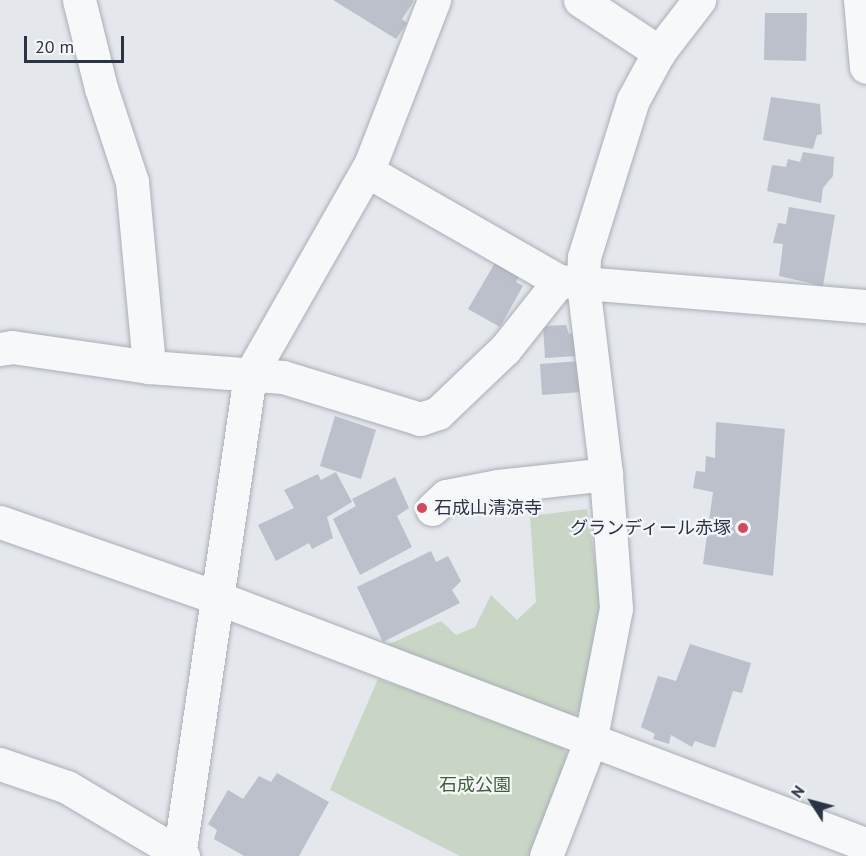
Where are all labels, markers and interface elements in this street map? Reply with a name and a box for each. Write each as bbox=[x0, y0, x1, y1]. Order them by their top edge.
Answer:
scale bar bbox=[27, 24, 128, 62]
text: 20 m bbox=[35, 35, 74, 58]
place label: 石成山清涼寺 bbox=[434, 497, 542, 519]
marker: 石成山清涼寺 bbox=[415, 501, 429, 515]
place label: グランディール赤塚 bbox=[569, 517, 731, 539]
marker: グランディール赤塚 bbox=[736, 521, 750, 535]
north arrow bbox=[782, 772, 842, 832]
park label: 石成公園 bbox=[439, 774, 511, 796]
text: N bbox=[786, 781, 809, 802]

